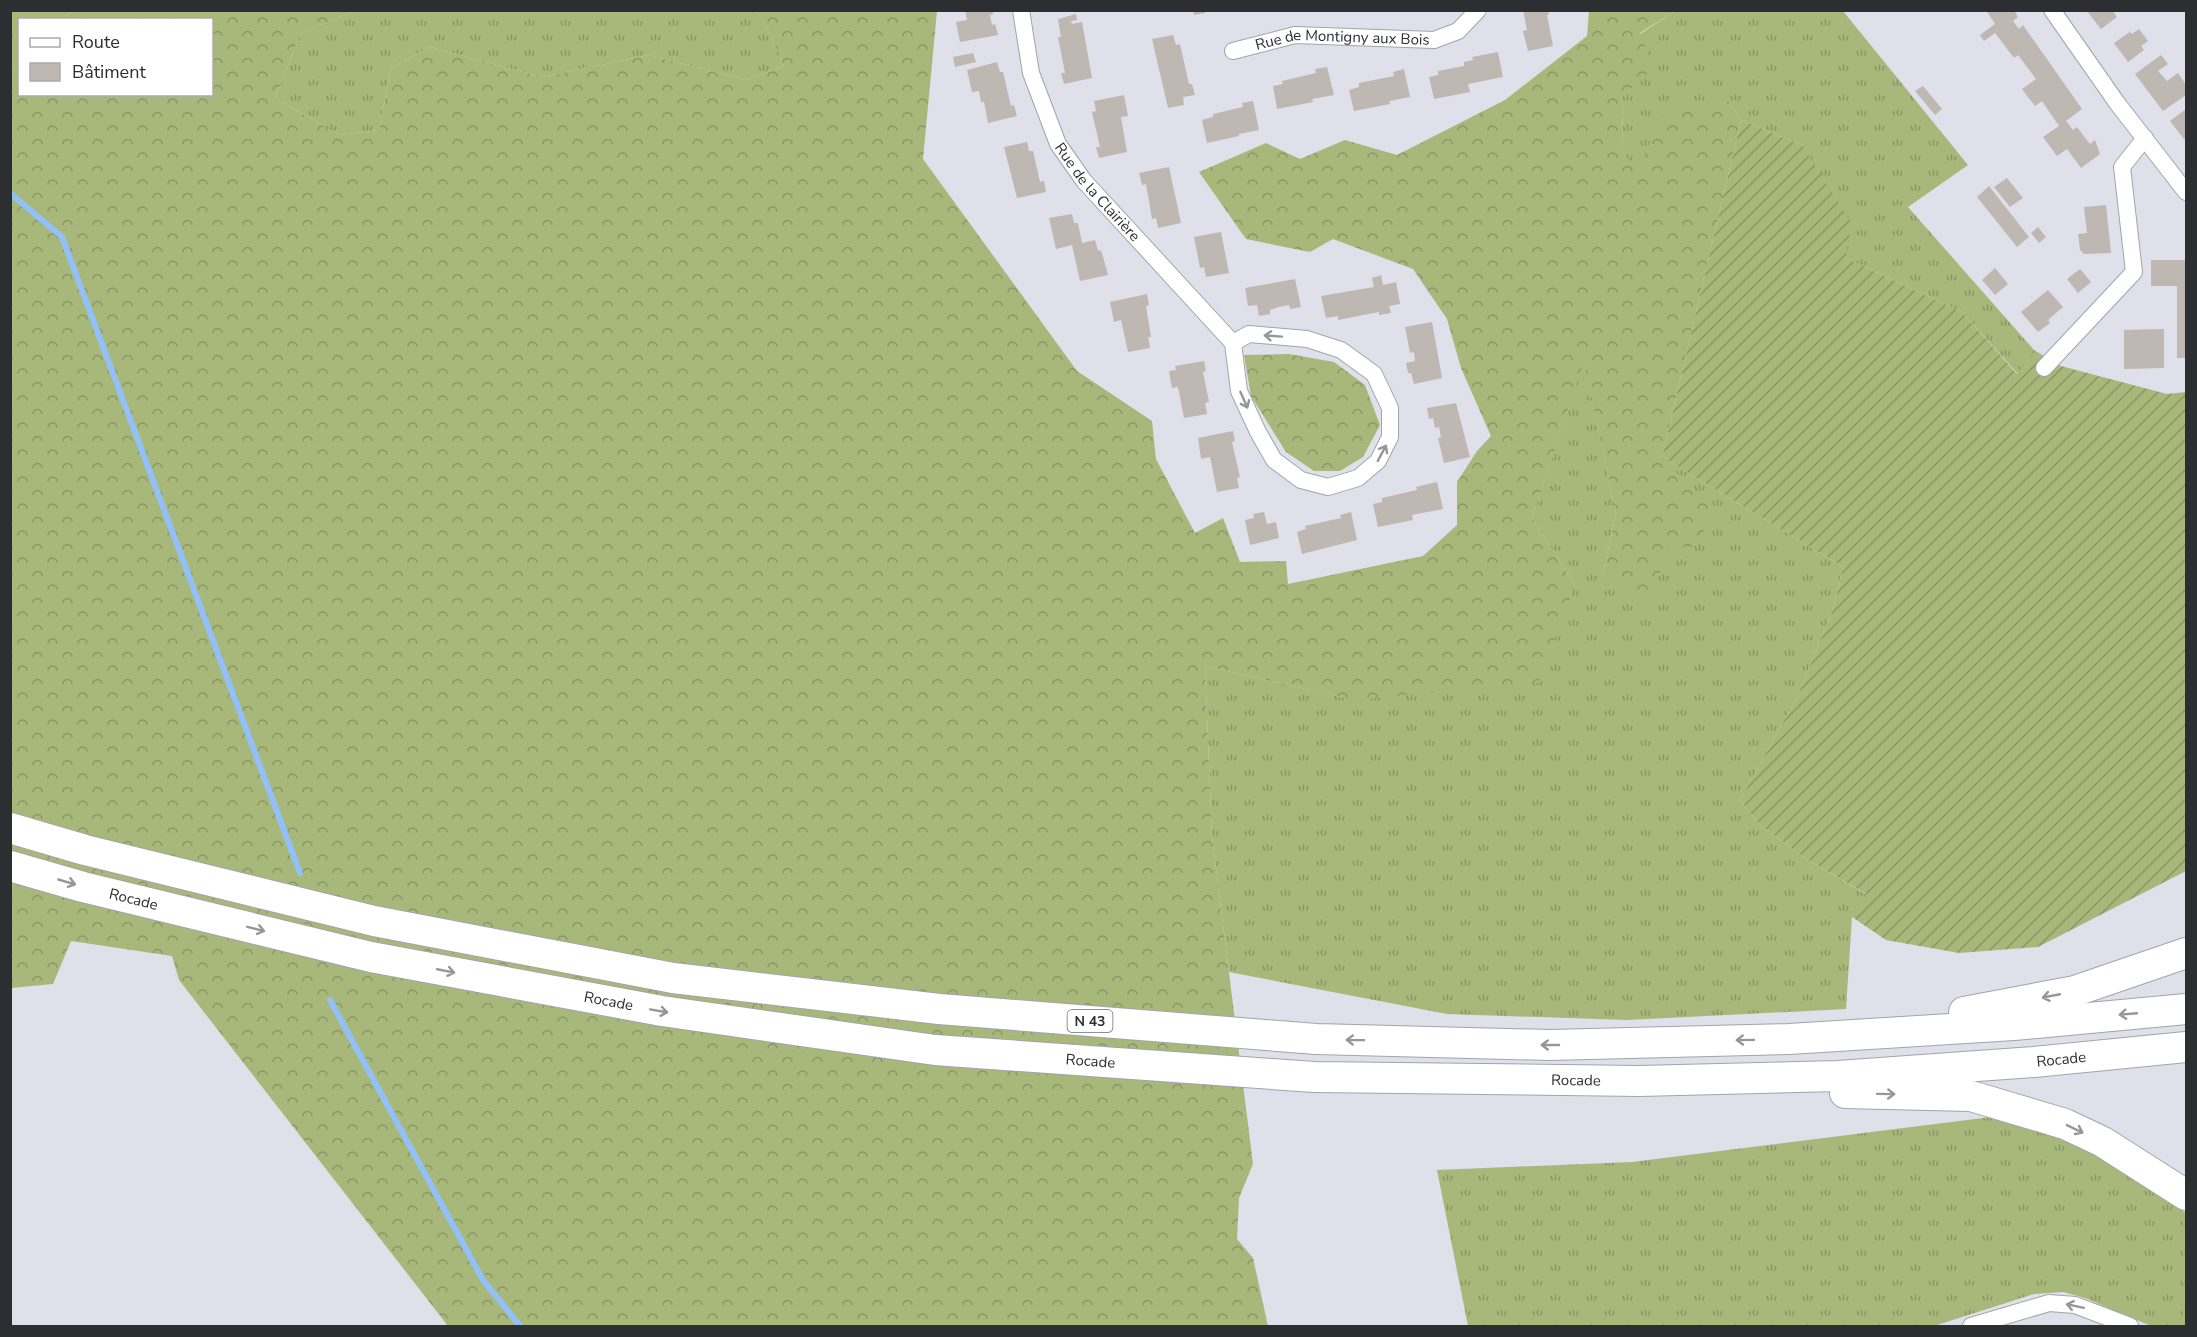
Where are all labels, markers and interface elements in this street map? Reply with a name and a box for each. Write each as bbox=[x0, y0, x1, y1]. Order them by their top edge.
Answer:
legend bbox=[18, 18, 213, 96]
street label: Rue de Montigny aux Bois bbox=[1253, 25, 1430, 55]
text: Route bbox=[72, 30, 120, 54]
text: Bâtiment bbox=[72, 60, 146, 84]
street label: Rue de la Clairière bbox=[1050, 139, 1145, 246]
one-way arrow bbox=[1264, 330, 1284, 341]
one-way arrow bbox=[1239, 391, 1250, 409]
one-way arrow bbox=[1376, 444, 1388, 462]
one-way arrow bbox=[57, 877, 76, 888]
street label: Rocade bbox=[107, 884, 160, 915]
one-way arrow bbox=[246, 924, 265, 936]
one-way arrow bbox=[436, 966, 456, 977]
street label: Rocade bbox=[582, 987, 635, 1015]
one-way arrow bbox=[2042, 991, 2061, 1002]
one-way arrow bbox=[648, 1005, 668, 1016]
one-way arrow bbox=[2119, 1009, 2139, 1020]
road number: N 43 bbox=[1068, 1010, 1112, 1032]
one-way arrow bbox=[1346, 1034, 1366, 1046]
one-way arrow bbox=[1736, 1034, 1756, 1046]
one-way arrow bbox=[1541, 1039, 1561, 1051]
street label: Rocade bbox=[2035, 1047, 2087, 1072]
street label: Rocade bbox=[1065, 1049, 1116, 1073]
street label: Rocade bbox=[1551, 1070, 1601, 1091]
one-way arrow bbox=[1875, 1088, 1895, 1099]
one-way arrow bbox=[2066, 1124, 2084, 1136]
one-way arrow bbox=[2066, 1300, 2085, 1312]

